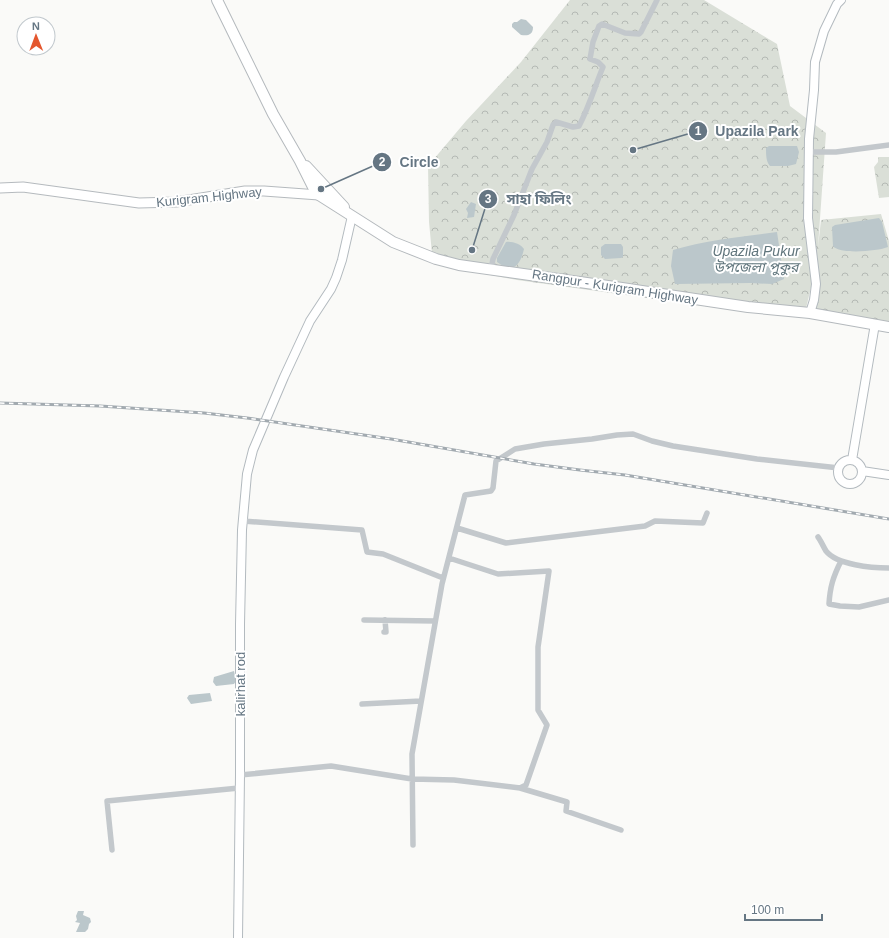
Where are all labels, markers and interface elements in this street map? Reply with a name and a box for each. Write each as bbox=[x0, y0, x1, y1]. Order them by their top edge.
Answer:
north arrow bbox=[16, 16, 56, 56]
text: N bbox=[32, 20, 40, 32]
callout: Upazila Park bbox=[688, 118, 807, 144]
text: Upazila Park bbox=[715, 123, 799, 139]
text: 1 bbox=[695, 124, 702, 138]
callout: Circle bbox=[372, 149, 447, 175]
text: Circle bbox=[400, 154, 439, 170]
text: 2 bbox=[379, 155, 386, 169]
street label: Kurigram Highway bbox=[155, 184, 263, 210]
callout: সাহা ফিলিং bbox=[478, 186, 579, 212]
text: সাহা ফিলিং bbox=[506, 191, 572, 207]
text: 3 bbox=[485, 192, 492, 206]
water label: Upazila Pukur উপজেলা পুকুর bbox=[712, 243, 801, 276]
street label: Rangpur - Kurigram Highway bbox=[531, 266, 699, 308]
street label: kalirhat rod bbox=[233, 652, 248, 716]
scale bar bbox=[745, 896, 822, 922]
text: 100 m bbox=[751, 903, 784, 917]

